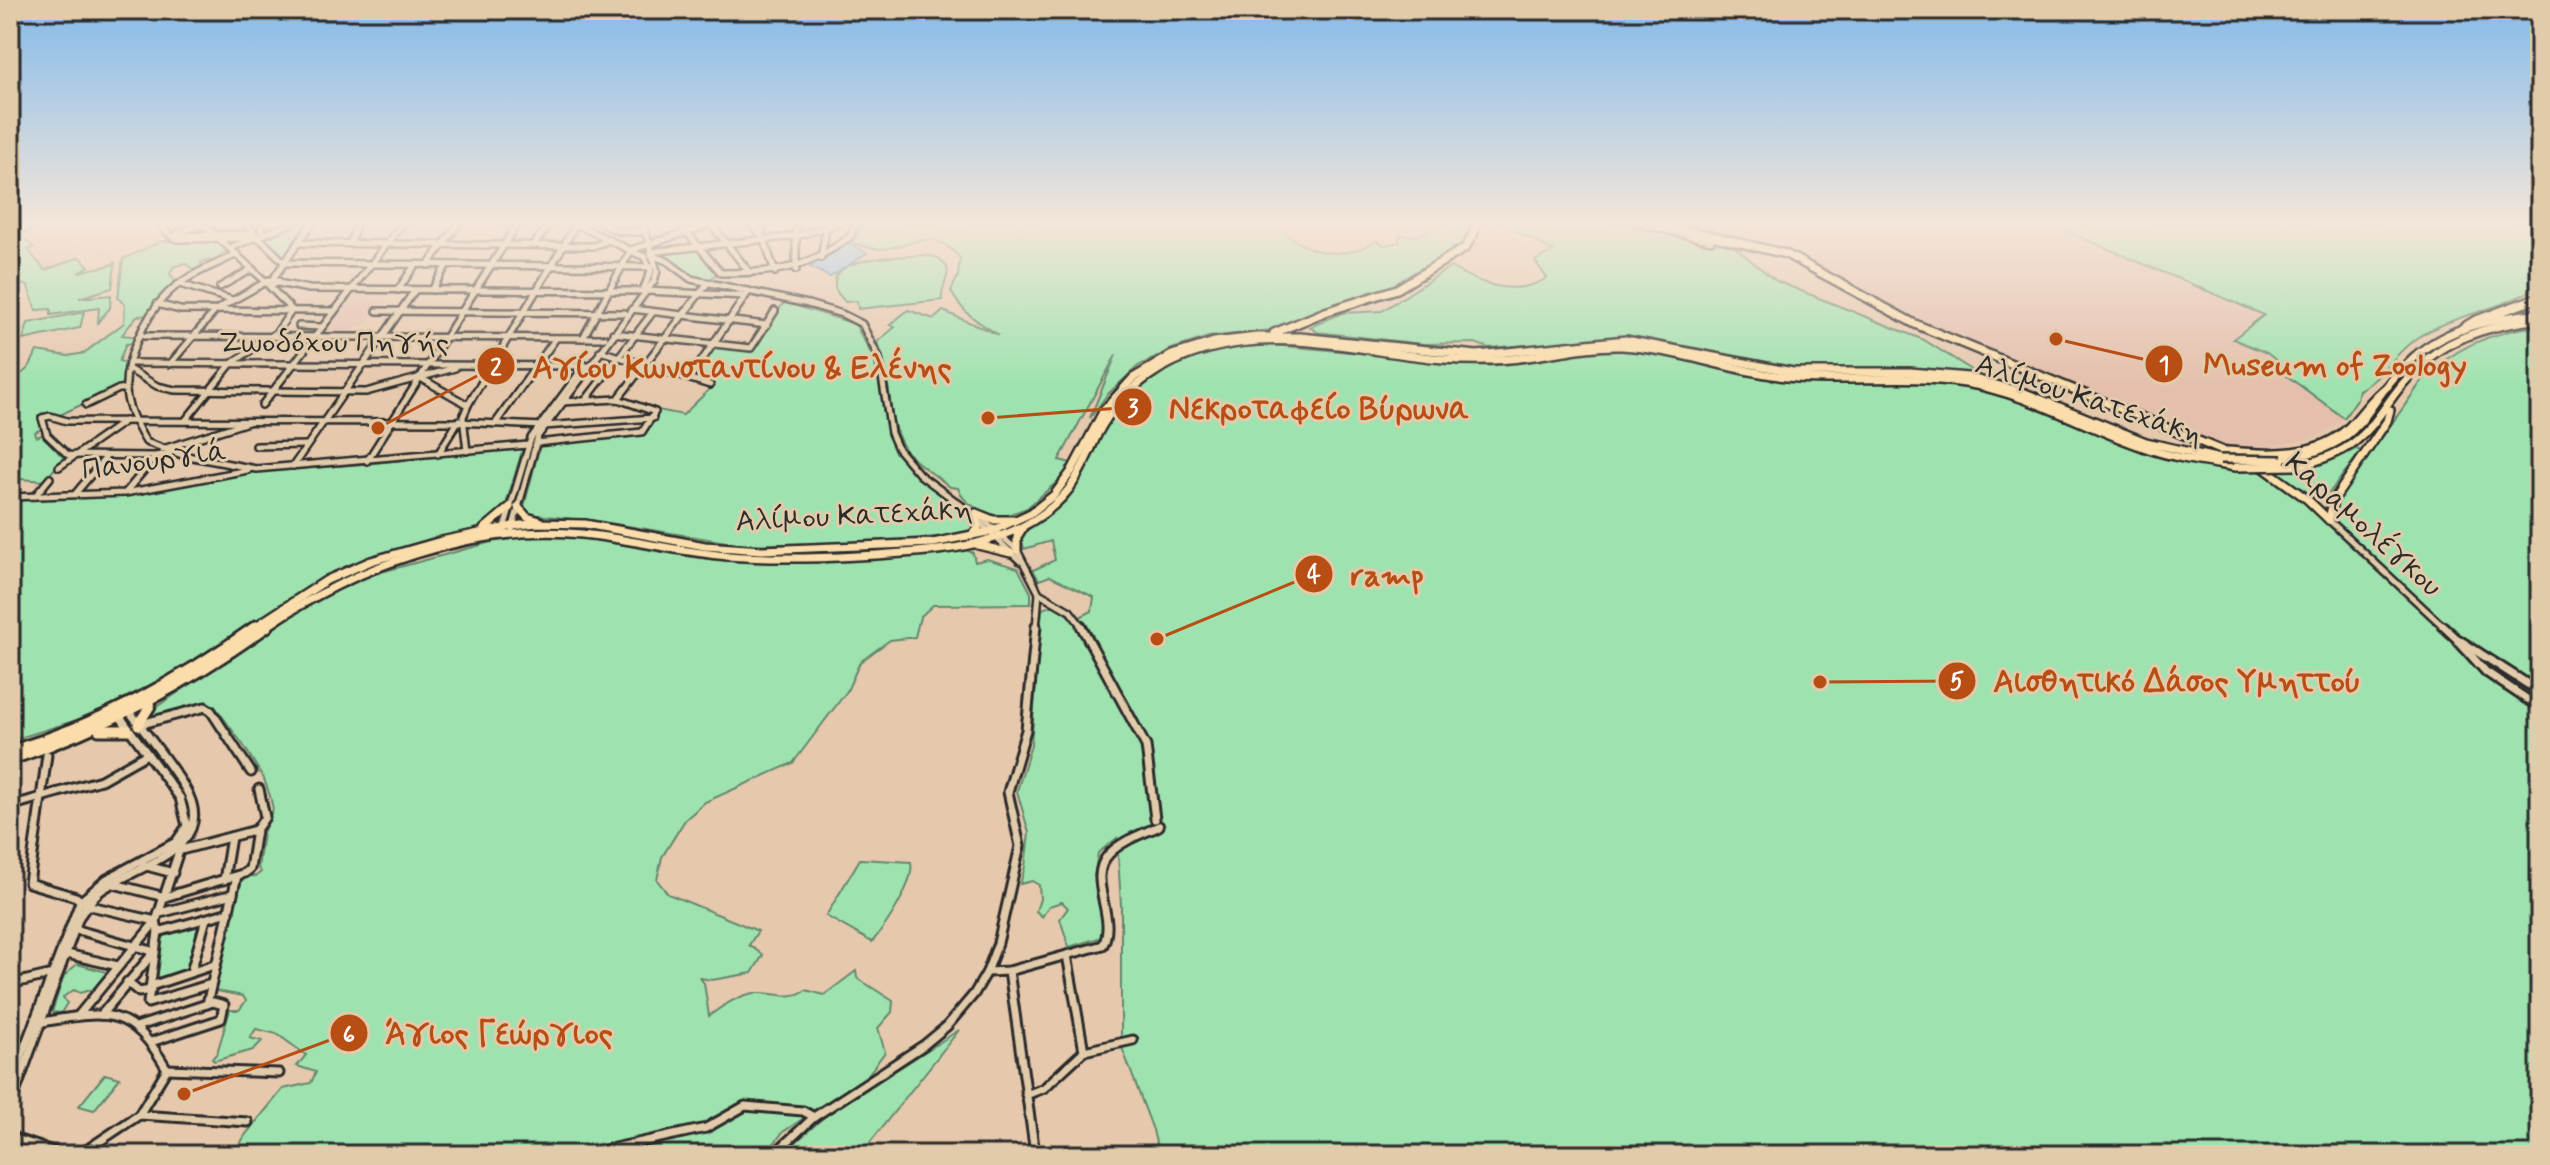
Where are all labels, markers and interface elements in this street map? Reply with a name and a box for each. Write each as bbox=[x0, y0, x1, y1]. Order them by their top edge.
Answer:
street label: Ζωοδόχου Πηγής bbox=[219, 324, 449, 363]
callout: Museum of Zoology bbox=[2144, 336, 2486, 392]
callout: Αγίου Κωνσταντίνου & Ελένης bbox=[476, 338, 968, 394]
street label: Αλίμου Κατεχάκη bbox=[1970, 345, 2208, 455]
text: Museum of Zoology bbox=[2203, 345, 2467, 388]
text: Αγίου Κωνσταντίνου & Ελένης bbox=[532, 346, 952, 390]
text: 1 bbox=[2159, 351, 2169, 382]
text: 2 bbox=[490, 353, 502, 384]
callout: Νεκροταφείο Βύρωνα bbox=[1113, 379, 1485, 435]
text: Νεκροταφείο Βύρωνα bbox=[1169, 389, 1470, 431]
text: 3 bbox=[1128, 394, 1139, 425]
street label: Πανουργιά bbox=[79, 432, 229, 490]
street label: Καραμολέγκου bbox=[2276, 444, 2450, 606]
street label: Αλίμου Κατεχάκη bbox=[734, 490, 974, 542]
callout: ramp bbox=[1294, 546, 1440, 602]
text: ramp bbox=[1350, 555, 1424, 597]
text: 4 bbox=[1307, 560, 1321, 591]
callout: Αισθητικό Δάσος Υμηττού bbox=[1937, 653, 2377, 709]
text: Αισθητικό Δάσος Υμηττού bbox=[1993, 662, 2361, 704]
text: 5 bbox=[1950, 667, 1964, 698]
callout: Άγιος Γεώργιος bbox=[329, 1005, 628, 1061]
text: Άγιος Γεώργιος bbox=[385, 1014, 613, 1056]
text: 6 bbox=[343, 1020, 355, 1051]

